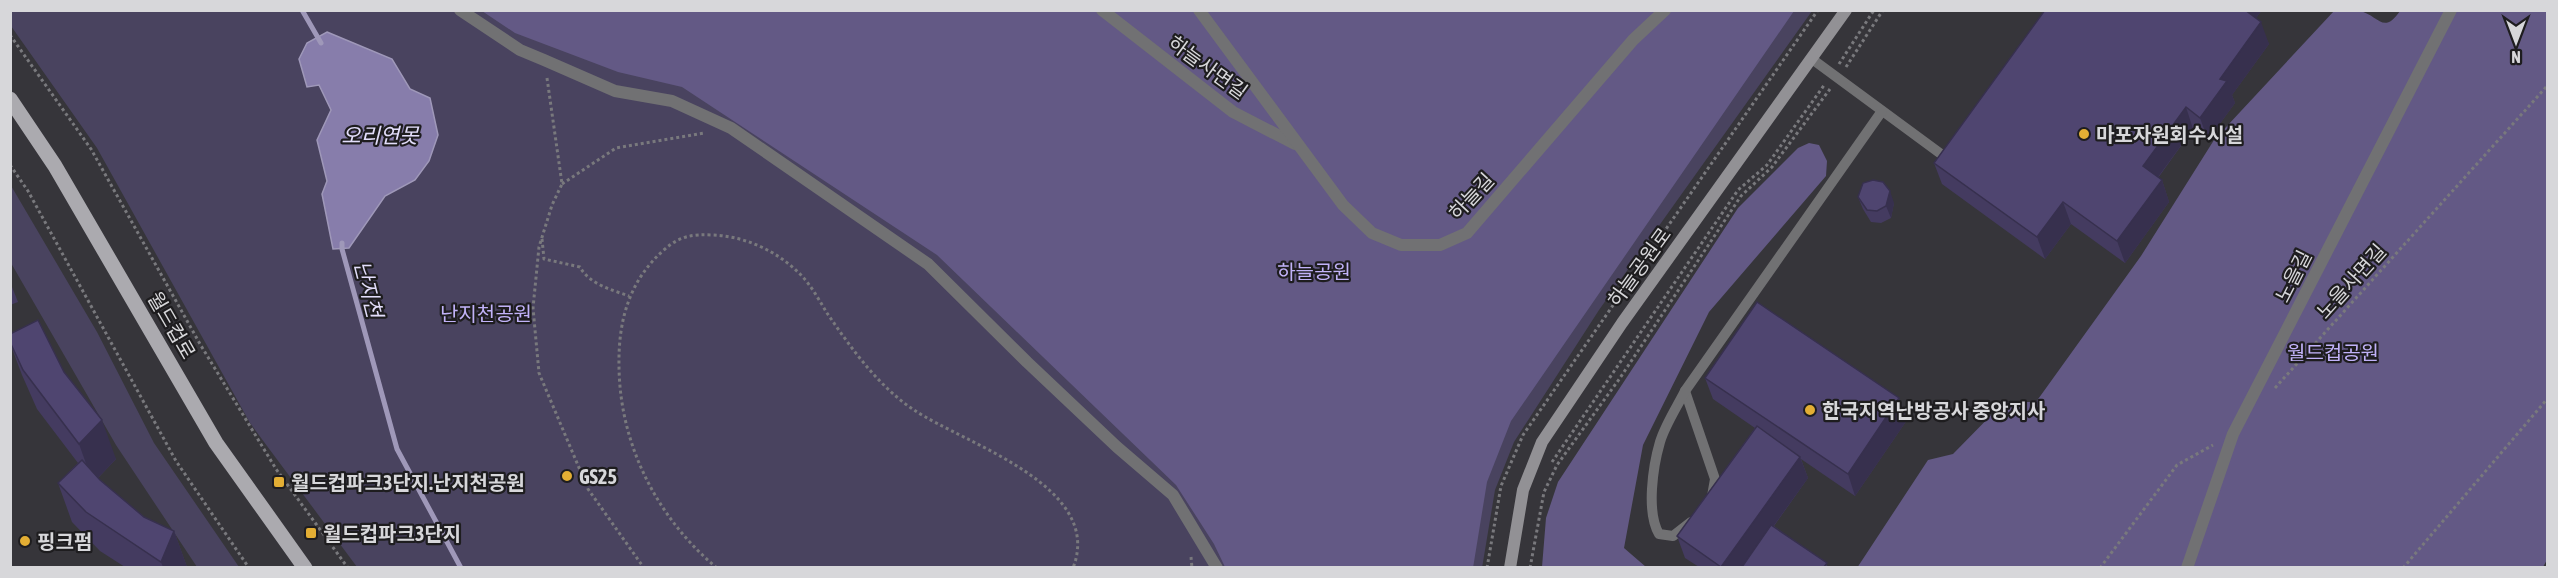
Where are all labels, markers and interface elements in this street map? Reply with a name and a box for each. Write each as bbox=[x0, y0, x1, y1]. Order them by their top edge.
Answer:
north arrow bbox=[2486, 12, 2546, 72]
street label: 하늘사면길 bbox=[1164, 31, 1252, 103]
text: N bbox=[2511, 48, 2521, 66]
water label: 오리연못 bbox=[341, 123, 420, 147]
place label: 마포자원회수시설 bbox=[2096, 123, 2243, 146]
marker: 마포자원회수시설 bbox=[2077, 127, 2091, 141]
street label: 하늘길 bbox=[1444, 168, 1498, 224]
street label: 하늘공원로 bbox=[1603, 223, 1675, 311]
street label: 노을사면길 bbox=[2312, 239, 2390, 323]
street label: 노을길 bbox=[2270, 246, 2316, 306]
water label: 난지천 bbox=[350, 258, 388, 323]
park label: 하늘공원 bbox=[1277, 260, 1351, 283]
street label: 월드컵로 bbox=[144, 287, 200, 363]
park label: 난지천공원 bbox=[440, 302, 532, 325]
park label: 월드컵공원 bbox=[2287, 341, 2379, 364]
place label: 한국지역난방공사 중앙지사 bbox=[1822, 399, 2046, 422]
marker: 한국지역난방공사 중앙지사 bbox=[1803, 403, 1817, 417]
place label: GS25 bbox=[579, 465, 617, 488]
marker: GS25 bbox=[560, 469, 574, 483]
place label: 월드컵파크3단지.난지천공원 bbox=[291, 471, 525, 494]
marker: 월드컵파크3단지.난지천공원 bbox=[272, 475, 286, 489]
place label: 월드컵파크3단지 bbox=[323, 522, 461, 545]
marker: 월드컵파크3단지 bbox=[304, 526, 318, 540]
place label: 핑크펌 bbox=[37, 530, 92, 553]
marker: 핑크펌 bbox=[18, 534, 32, 548]

